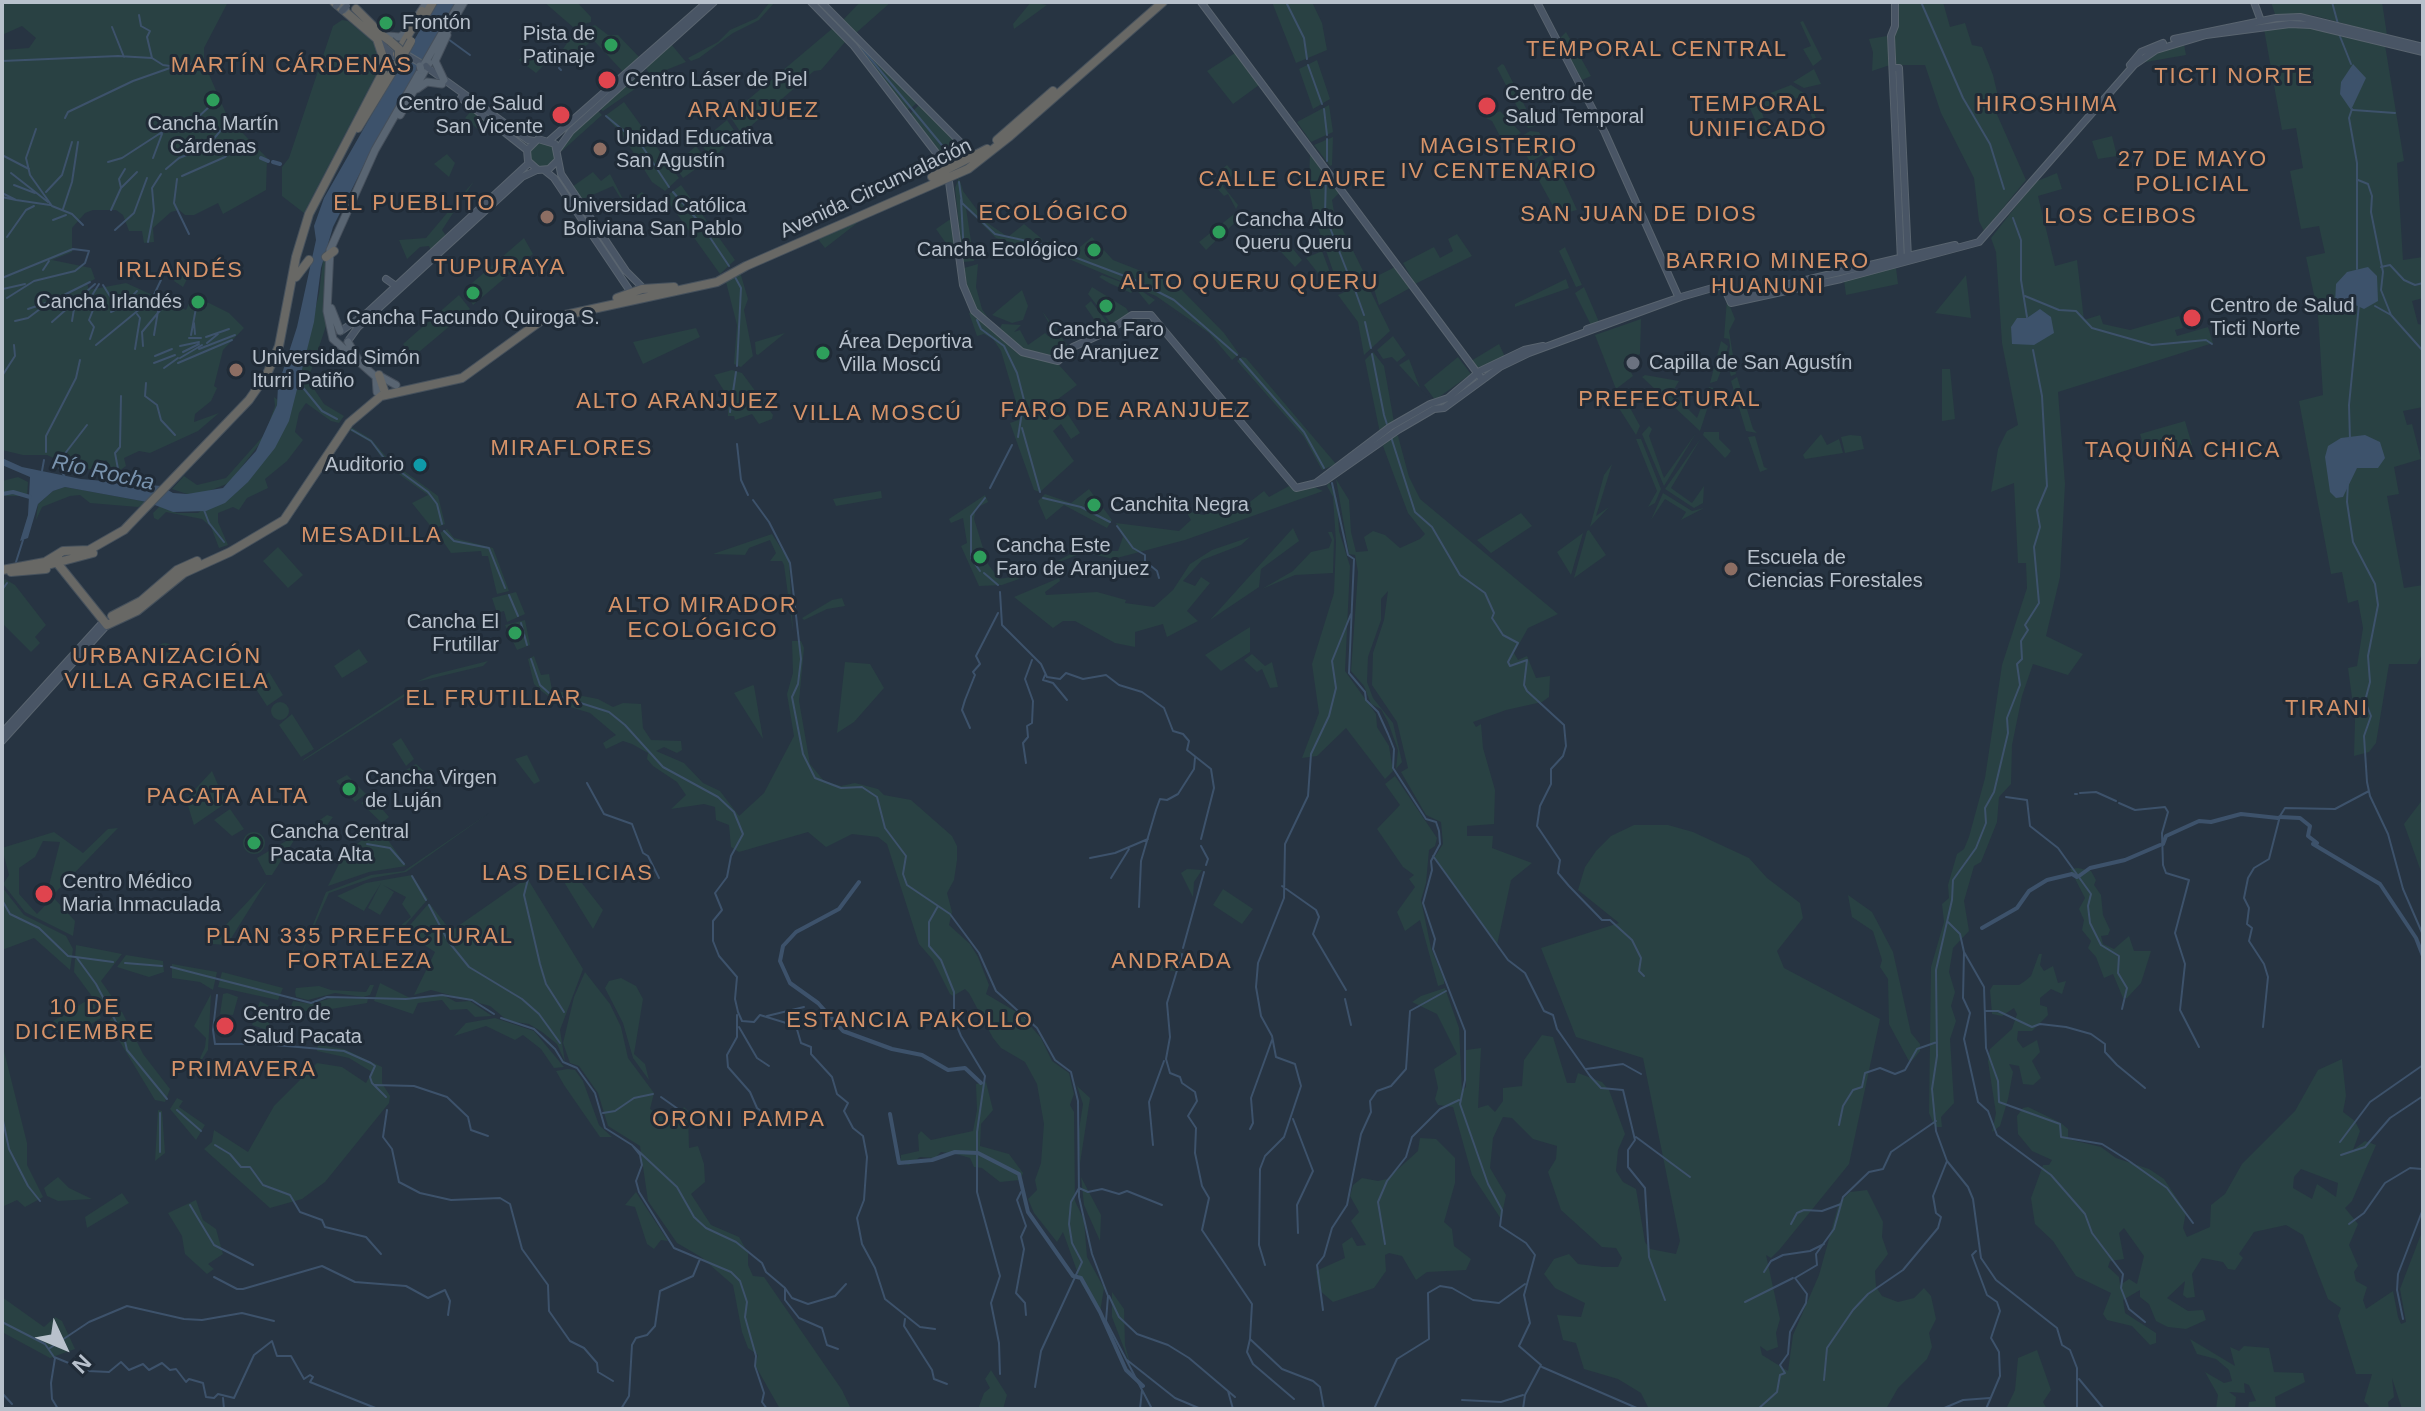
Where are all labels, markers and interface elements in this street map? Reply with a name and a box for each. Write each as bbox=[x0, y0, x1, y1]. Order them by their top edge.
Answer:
place label: Frontón bbox=[402, 11, 471, 35]
marker: Frontón bbox=[377, 14, 395, 32]
place label: Pista de Patinaje bbox=[523, 22, 595, 69]
marker: Pista de Patinaje bbox=[602, 36, 620, 54]
district label: TEMPORAL CENTRAL bbox=[1526, 37, 1788, 63]
district label: MARTÍN CÁRDENAS bbox=[171, 53, 413, 79]
district label: TICTI NORTE bbox=[2154, 64, 2314, 90]
place label: Centro Láser de Piel bbox=[625, 68, 807, 92]
marker: Centro Láser de Piel bbox=[596, 69, 618, 91]
place label: Centro de Salud Temporal bbox=[1505, 82, 1644, 129]
marker: Cancha Martín Cárdenas bbox=[204, 91, 222, 109]
place label: Centro de Salud San Vicente bbox=[398, 92, 543, 139]
district label: TEMPORAL UNIFICADO bbox=[1688, 92, 1828, 144]
district label: HIROSHIMA bbox=[1976, 92, 2118, 118]
marker: Centro de Salud Temporal bbox=[1476, 95, 1498, 117]
district label: ARANJUEZ bbox=[688, 98, 820, 124]
marker: Centro de Salud San Vicente bbox=[550, 104, 572, 126]
place label: Cancha Martín Cárdenas bbox=[147, 112, 279, 159]
place label: Unidad Educativa San Agustín bbox=[616, 126, 773, 173]
street label: Avenida Circunvalación bbox=[776, 134, 976, 244]
district label: MAGISTERIO IV CENTENARIO bbox=[1400, 134, 1598, 186]
marker: Unidad Educativa San Agustín bbox=[591, 140, 609, 158]
district label: 27 DE MAYO POLICIAL bbox=[2118, 147, 2268, 198]
district label: CALLE CLAURE bbox=[1198, 167, 1388, 193]
district label: EL PUEBLITO bbox=[333, 191, 497, 217]
place label: Universidad Católica Boliviana San Pablo bbox=[563, 194, 746, 241]
district label: ECOLÓGICO bbox=[978, 201, 1130, 227]
district label: SAN JUAN DE DIOS bbox=[1520, 202, 1758, 228]
district label: LOS CEIBOS bbox=[2044, 204, 2198, 230]
marker: Universidad Católica Boliviana San Pablo bbox=[538, 208, 556, 226]
place label: Cancha Alto Queru Queru bbox=[1235, 208, 1352, 255]
marker: Cancha Alto Queru Queru bbox=[1210, 223, 1228, 241]
place label: Cancha Ecológico bbox=[917, 238, 1078, 262]
marker: Cancha Ecológico bbox=[1085, 241, 1103, 259]
district label: BARRIO MINERO HUANUNI bbox=[1666, 249, 1870, 300]
district label: TUPURAYA bbox=[434, 255, 566, 281]
district label: IRLANDÉS bbox=[118, 258, 244, 284]
district label: ALTO QUERU QUERU bbox=[1121, 270, 1379, 296]
marker: Cancha Facundo Quiroga S. bbox=[464, 284, 482, 302]
place label: Cancha Irlandés bbox=[36, 290, 182, 314]
marker: Cancha Irlandés bbox=[189, 293, 207, 311]
place label: Centro de Salud Ticti Norte bbox=[2210, 294, 2355, 341]
marker: Cancha Faro de Aranjuez bbox=[1097, 297, 1115, 315]
place label: Cancha Facundo Quiroga S. bbox=[346, 306, 600, 330]
marker: Centro de Salud Ticti Norte bbox=[2181, 307, 2203, 329]
place label: Cancha Faro de Aranjuez bbox=[1048, 318, 1164, 365]
place label: Área Deportiva Villa Moscú bbox=[839, 330, 972, 377]
marker: Área Deportiva Villa Moscú bbox=[814, 344, 832, 362]
place label: Universidad Simón Iturri Patiño bbox=[252, 346, 420, 393]
place label: Capilla de San Agustín bbox=[1649, 351, 1852, 375]
marker: Capilla de San Agustín bbox=[1624, 354, 1642, 372]
marker: Universidad Simón Iturri Patiño bbox=[227, 361, 245, 379]
district label: PREFECTURAL bbox=[1578, 387, 1762, 413]
district label: ALTO ARANJUEZ bbox=[576, 389, 780, 415]
district label: FARO DE ARANJUEZ bbox=[1001, 398, 1251, 424]
district label: VILLA MOSCÚ bbox=[793, 401, 963, 427]
district label: MIRAFLORES bbox=[490, 436, 654, 462]
district label: TAQUIÑA CHICA bbox=[2085, 438, 2281, 464]
water label: Río Rocha bbox=[49, 449, 157, 497]
place label: Auditorio bbox=[325, 453, 404, 477]
marker: Auditorio bbox=[411, 456, 429, 474]
place label: Canchita Negra bbox=[1110, 493, 1249, 517]
marker: Canchita Negra bbox=[1085, 496, 1103, 514]
district label: MESADILLA bbox=[301, 523, 443, 549]
place label: Cancha Este Faro de Aranjuez bbox=[996, 534, 1149, 581]
place label: Escuela de Ciencias Forestales bbox=[1747, 546, 1923, 593]
marker: Cancha Este Faro de Aranjuez bbox=[971, 548, 989, 566]
marker: Escuela de Ciencias Forestales bbox=[1722, 560, 1740, 578]
district label: ALTO MIRADOR ECOLÓGICO bbox=[608, 593, 798, 644]
place label: Cancha El Frutillar bbox=[407, 610, 499, 657]
marker: Cancha El Frutillar bbox=[506, 624, 524, 642]
district label: URBANIZACIÓN VILLA GRACIELA bbox=[64, 644, 270, 696]
district label: EL FRUTILLAR bbox=[406, 686, 582, 712]
district label: TIRANI bbox=[2285, 696, 2369, 722]
place label: Cancha Virgen de Luján bbox=[365, 766, 497, 813]
marker: Cancha Virgen de Luján bbox=[340, 780, 358, 798]
district label: PACATA ALTA bbox=[147, 784, 309, 810]
place label: Cancha Central Pacata Alta bbox=[270, 820, 409, 867]
marker: Cancha Central Pacata Alta bbox=[245, 834, 263, 852]
district label: LAS DELICIAS bbox=[482, 861, 654, 887]
place label: Centro Médico Maria Inmaculada bbox=[62, 870, 221, 917]
marker: Centro Médico Maria Inmaculada bbox=[33, 883, 55, 905]
district label: PLAN 335 PREFECTURAL FORTALEZA bbox=[206, 924, 514, 976]
district label: ANDRADA bbox=[1111, 949, 1233, 975]
district label: 10 DE DICIEMBRE bbox=[15, 995, 155, 1046]
place label: Centro de Salud Pacata bbox=[243, 1002, 362, 1049]
district label: ESTANCIA PAKOLLO bbox=[786, 1008, 1034, 1034]
marker: Centro de Salud Pacata bbox=[214, 1015, 236, 1037]
district label: PRIMAVERA bbox=[171, 1057, 317, 1083]
district label: ORONI PAMPA bbox=[652, 1107, 826, 1133]
north arrow bbox=[24, 1307, 104, 1387]
text: N bbox=[67, 1350, 96, 1378]

